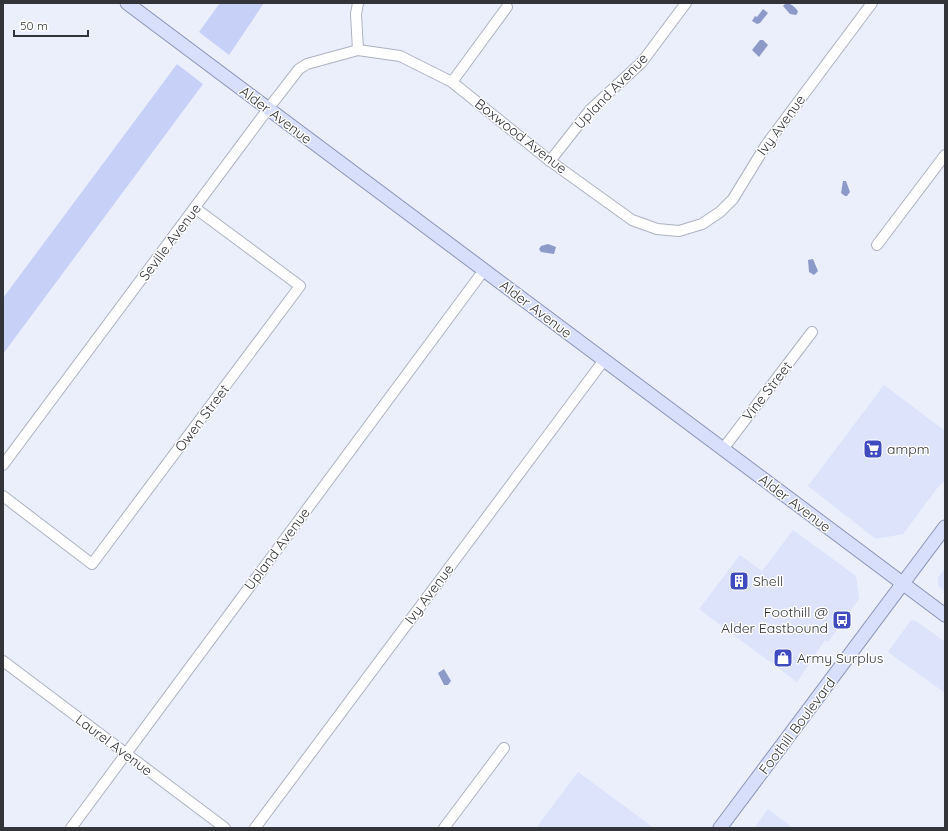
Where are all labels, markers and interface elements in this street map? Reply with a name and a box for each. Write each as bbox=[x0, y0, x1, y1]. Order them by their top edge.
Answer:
scale bar bbox=[14, 12, 88, 38]
text: 50 m bbox=[20, 18, 48, 33]
street label: Upland Avenue bbox=[570, 49, 652, 133]
street label: Alder Avenue bbox=[236, 82, 316, 148]
street label: Ivy Avenue bbox=[753, 91, 809, 159]
street label: Boxwood Avenue bbox=[471, 94, 571, 178]
street label: Seville Avenue bbox=[135, 200, 205, 284]
street label: Alder Avenue bbox=[496, 276, 576, 342]
street label: Vine Street bbox=[738, 358, 796, 424]
street label: Owen Street bbox=[171, 381, 233, 455]
supermarket icon: ampm bbox=[862, 438, 884, 460]
place label: ampm bbox=[887, 440, 930, 458]
street label: Alder Avenue bbox=[755, 470, 835, 536]
street label: Upland Avenue bbox=[240, 504, 314, 594]
street label: Ivy Avenue bbox=[401, 560, 457, 628]
building icon: Shell bbox=[728, 570, 750, 592]
place label: Shell bbox=[753, 572, 783, 590]
place label: Foothill @ Alder Eastbound bbox=[721, 603, 828, 637]
bus stop icon: Foothill @ Alder Eastbound bbox=[831, 609, 853, 631]
shop icon: Army Surplus bbox=[772, 647, 794, 669]
place label: Army Surplus bbox=[797, 649, 883, 667]
street label: Foothill Boulevard bbox=[755, 674, 839, 778]
street label: Laurel Avenue bbox=[72, 710, 156, 780]

